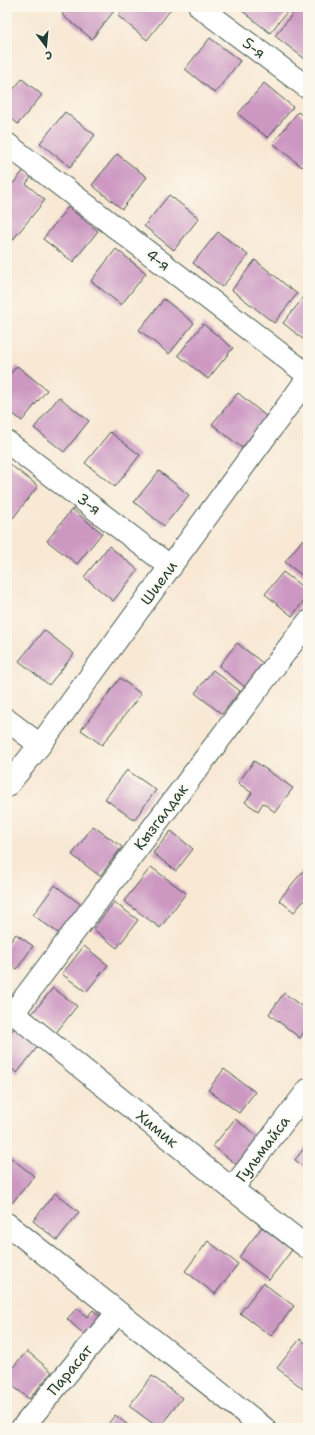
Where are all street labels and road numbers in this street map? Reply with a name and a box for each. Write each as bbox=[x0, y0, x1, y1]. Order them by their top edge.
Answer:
street label: 5-я bbox=[239, 33, 269, 63]
street label: 4-я bbox=[142, 244, 174, 276]
street label: 3-я bbox=[73, 489, 105, 519]
street label: Шиели bbox=[136, 557, 182, 609]
street label: Кызгалдак bbox=[129, 780, 193, 854]
street label: Химик bbox=[132, 1106, 182, 1152]
street label: Гульмайса bbox=[232, 1111, 295, 1186]
street label: Парасат bbox=[43, 1340, 97, 1400]

